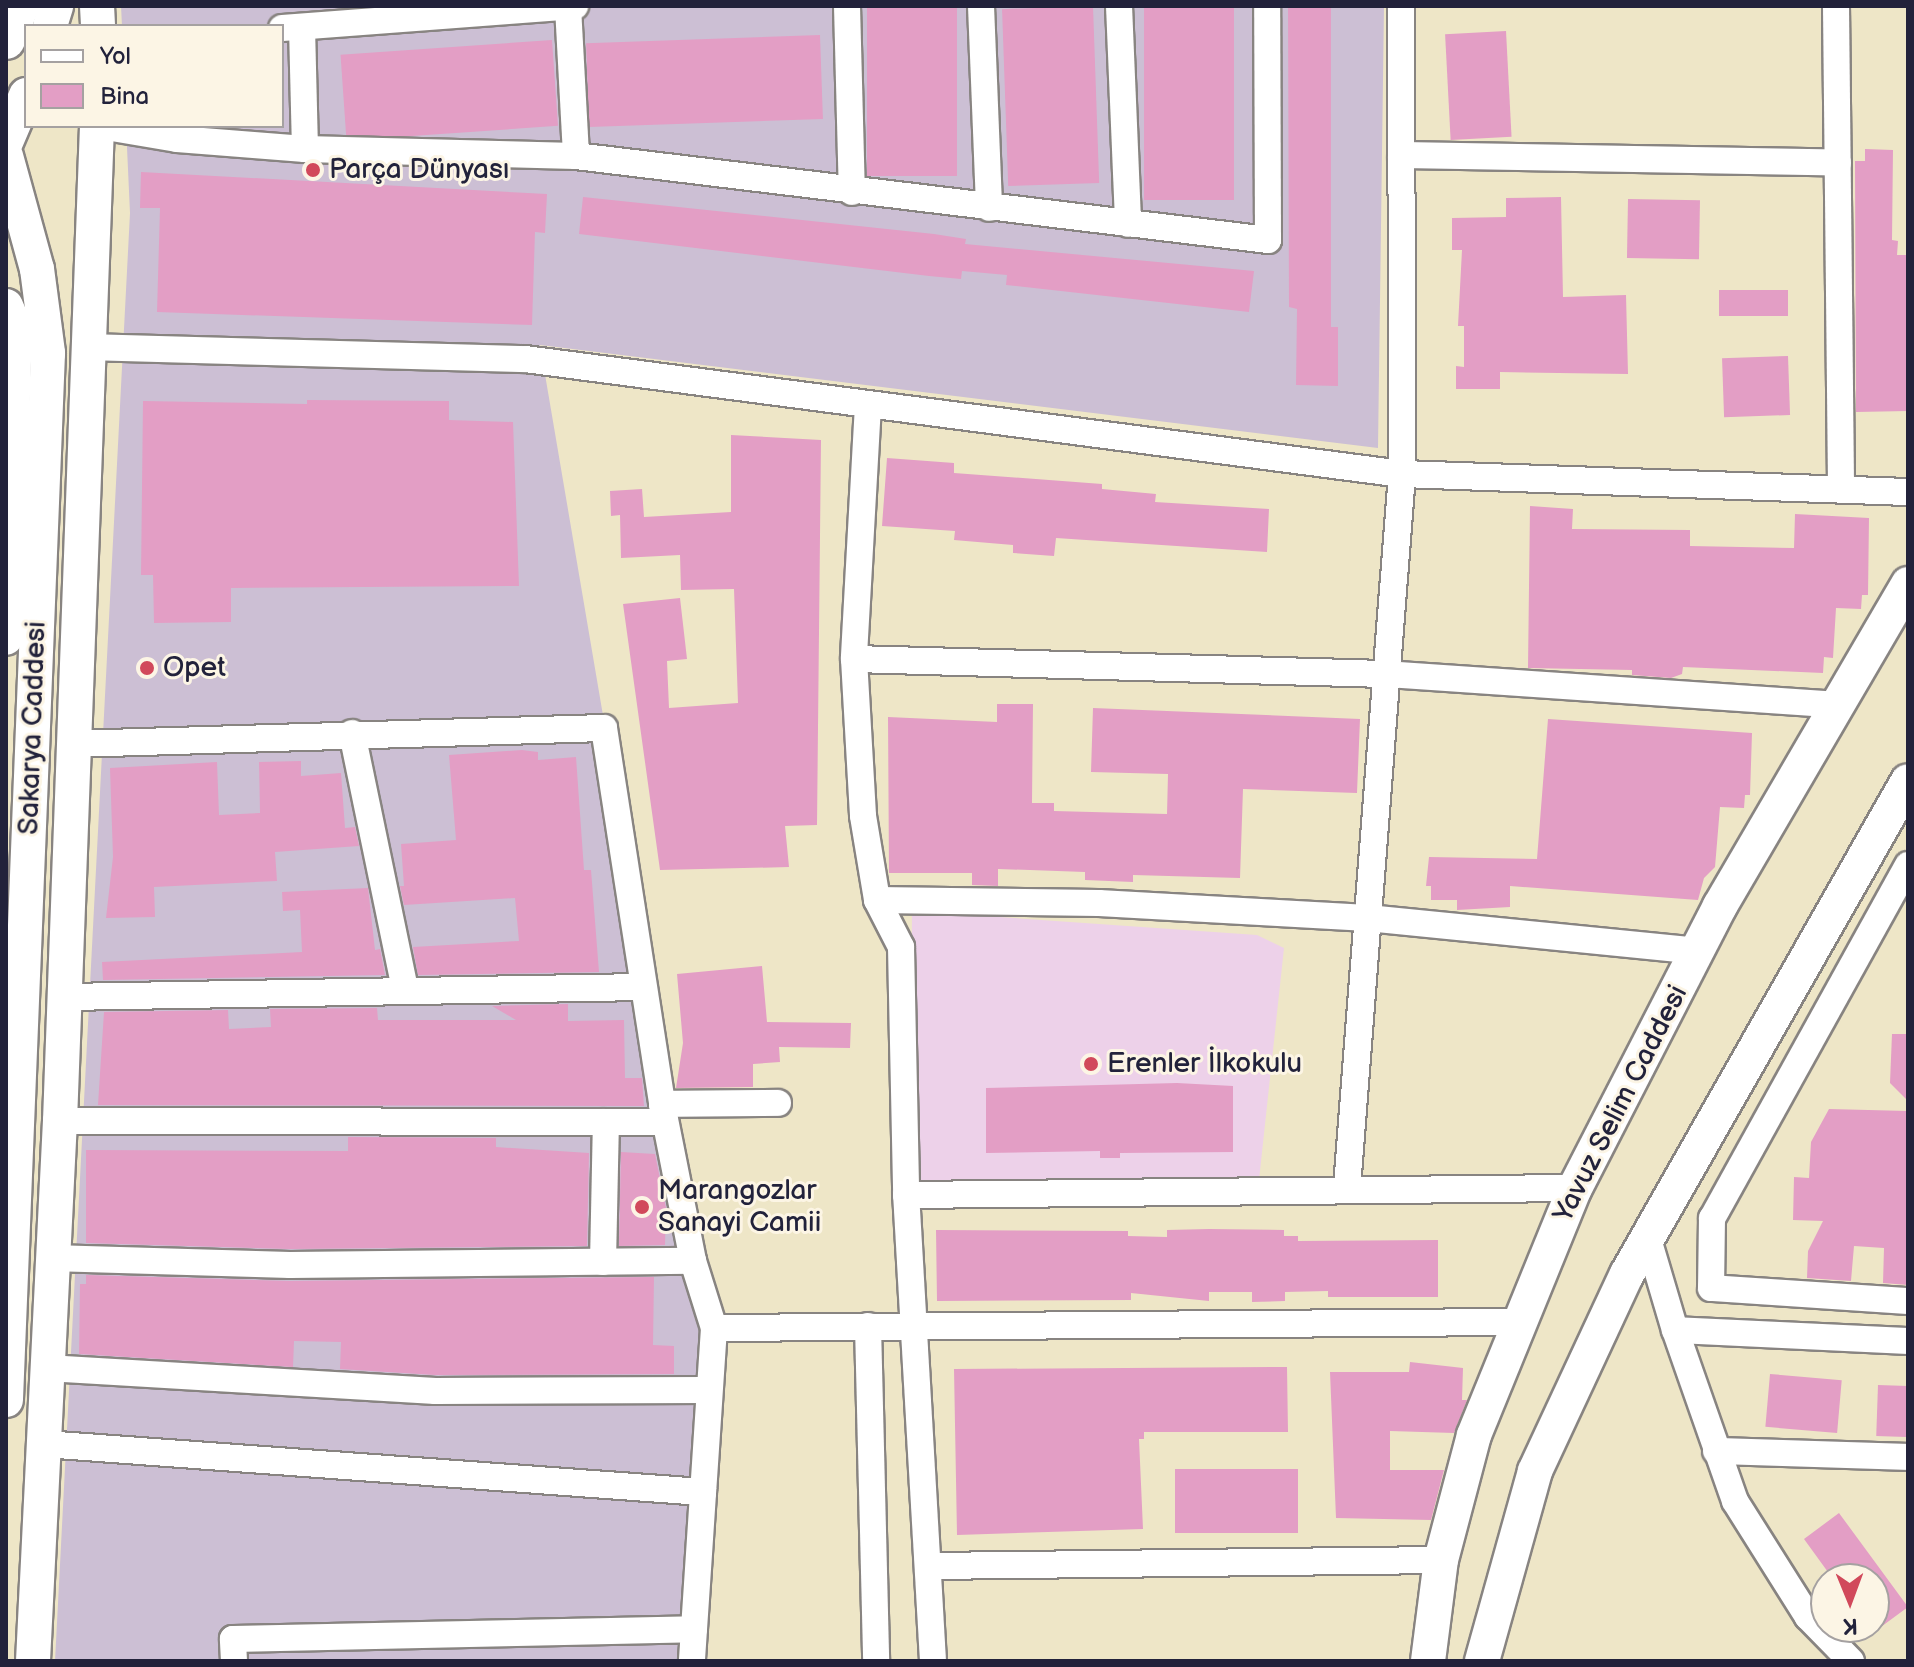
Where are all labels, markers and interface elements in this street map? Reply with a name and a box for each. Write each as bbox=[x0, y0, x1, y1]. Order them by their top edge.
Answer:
legend bbox=[24, 24, 284, 128]
text: Yol bbox=[100, 42, 131, 71]
text: Bina bbox=[100, 82, 149, 111]
place label: Parça Dünyası bbox=[329, 153, 509, 187]
marker: Parça Dünyası bbox=[304, 161, 322, 179]
street label: Sakarya Caddesi bbox=[12, 621, 54, 835]
place label: Opet bbox=[163, 651, 226, 685]
marker: Opet bbox=[138, 659, 156, 677]
street label: Yavuz Selim Caddesi bbox=[1547, 980, 1695, 1228]
place label: Erenler İlkokulu bbox=[1107, 1047, 1302, 1081]
marker: Erenler İlkokulu bbox=[1082, 1055, 1100, 1073]
place label: Marangozlar Sanayi Camii bbox=[658, 1174, 821, 1240]
marker: Marangozlar Sanayi Camii bbox=[633, 1198, 651, 1216]
north arrow bbox=[1810, 1563, 1890, 1643]
text: K bbox=[1843, 1612, 1858, 1639]

